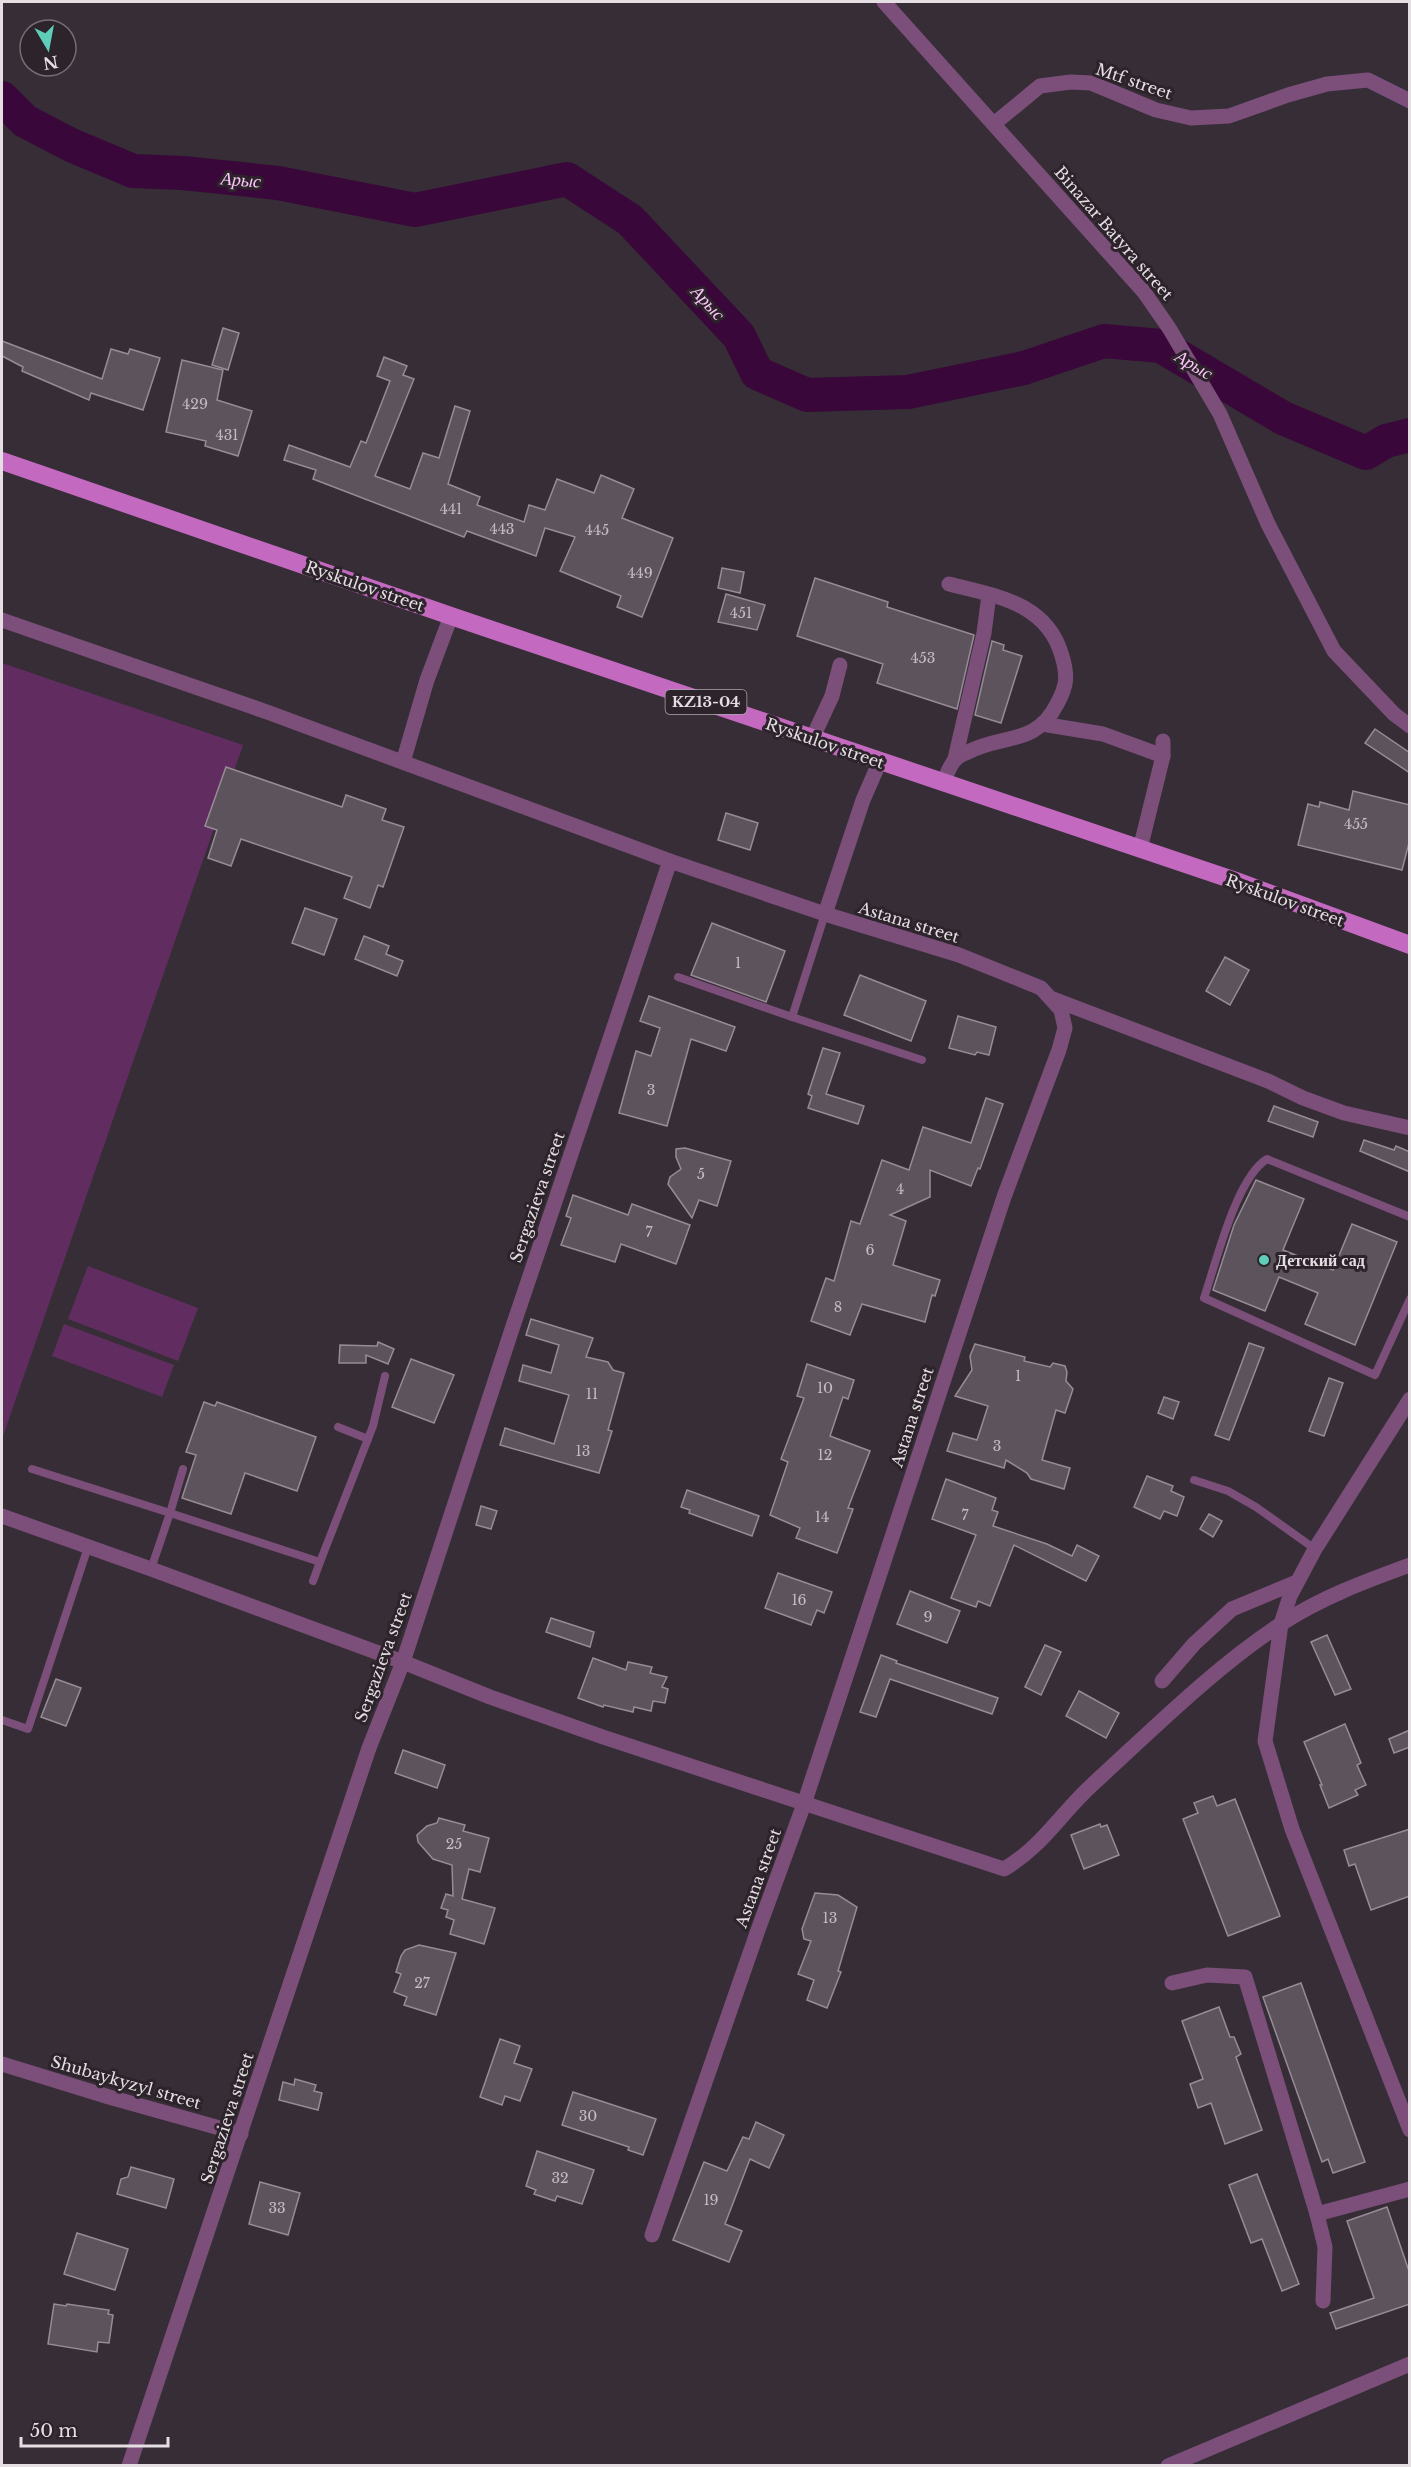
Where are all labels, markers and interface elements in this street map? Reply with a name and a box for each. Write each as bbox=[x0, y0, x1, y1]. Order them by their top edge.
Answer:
north arrow bbox=[18, 18, 78, 78]
text: N bbox=[41, 52, 60, 74]
street label: Mtf street bbox=[1093, 59, 1175, 103]
street label: Binazar Batyra street bbox=[1050, 162, 1178, 304]
water label: Арыс bbox=[219, 167, 262, 193]
water label: Арыс bbox=[686, 280, 730, 325]
water label: Арыс bbox=[1170, 345, 1217, 385]
house number: 429 bbox=[182, 395, 208, 413]
house number: 431 bbox=[215, 426, 239, 444]
house number: 441 bbox=[440, 500, 462, 518]
house number: 443 bbox=[489, 520, 515, 538]
house number: 445 bbox=[585, 521, 609, 539]
street label: Ryskulov street bbox=[303, 556, 427, 616]
house number: 449 bbox=[627, 564, 653, 582]
house number: 451 bbox=[730, 604, 752, 622]
house number: 453 bbox=[911, 649, 935, 667]
road number: KZ13-04 bbox=[666, 690, 746, 714]
street label: Ryskulov street bbox=[763, 713, 887, 773]
house number: 455 bbox=[1344, 815, 1368, 833]
street label: Ryskulov street bbox=[1223, 869, 1347, 931]
street label: Astana street bbox=[855, 897, 962, 947]
house number: 1 bbox=[735, 954, 741, 972]
house number: 3 bbox=[647, 1081, 655, 1099]
street label: Sergazieva street bbox=[505, 1129, 569, 1265]
house number: 5 bbox=[697, 1165, 705, 1183]
house number: 4 bbox=[896, 1180, 904, 1198]
house number: 7 bbox=[645, 1223, 653, 1241]
house number: 6 bbox=[865, 1241, 875, 1259]
place label: Детский сад bbox=[1276, 1250, 1365, 1270]
marker: Детский сад bbox=[1257, 1253, 1271, 1267]
house number: 8 bbox=[834, 1298, 842, 1316]
street label: Astana street bbox=[886, 1364, 938, 1470]
house number: 1 bbox=[1015, 1367, 1021, 1385]
house number: 10 bbox=[817, 1379, 833, 1397]
house number: 11 bbox=[586, 1385, 598, 1403]
house number: 3 bbox=[993, 1437, 1001, 1455]
house number: 13 bbox=[576, 1442, 590, 1460]
house number: 12 bbox=[818, 1446, 832, 1464]
house number: 7 bbox=[961, 1506, 969, 1524]
house number: 14 bbox=[815, 1508, 829, 1526]
street label: Sergazieva street bbox=[350, 1589, 416, 1725]
house number: 16 bbox=[791, 1591, 807, 1609]
house number: 9 bbox=[923, 1608, 933, 1626]
street label: Astana street bbox=[730, 1826, 785, 1931]
house number: 25 bbox=[446, 1835, 462, 1853]
house number: 13 bbox=[823, 1909, 837, 1927]
house number: 27 bbox=[414, 1974, 431, 1992]
street label: Sergazieva street bbox=[196, 2050, 258, 2186]
street label: Shubaykyzyl street bbox=[49, 2051, 203, 2113]
house number: 30 bbox=[579, 2107, 597, 2125]
house number: 32 bbox=[551, 2169, 569, 2187]
house number: 19 bbox=[703, 2191, 719, 2209]
house number: 33 bbox=[268, 2199, 286, 2217]
scale bar bbox=[21, 2410, 168, 2448]
text: 50 m bbox=[30, 2420, 78, 2442]

